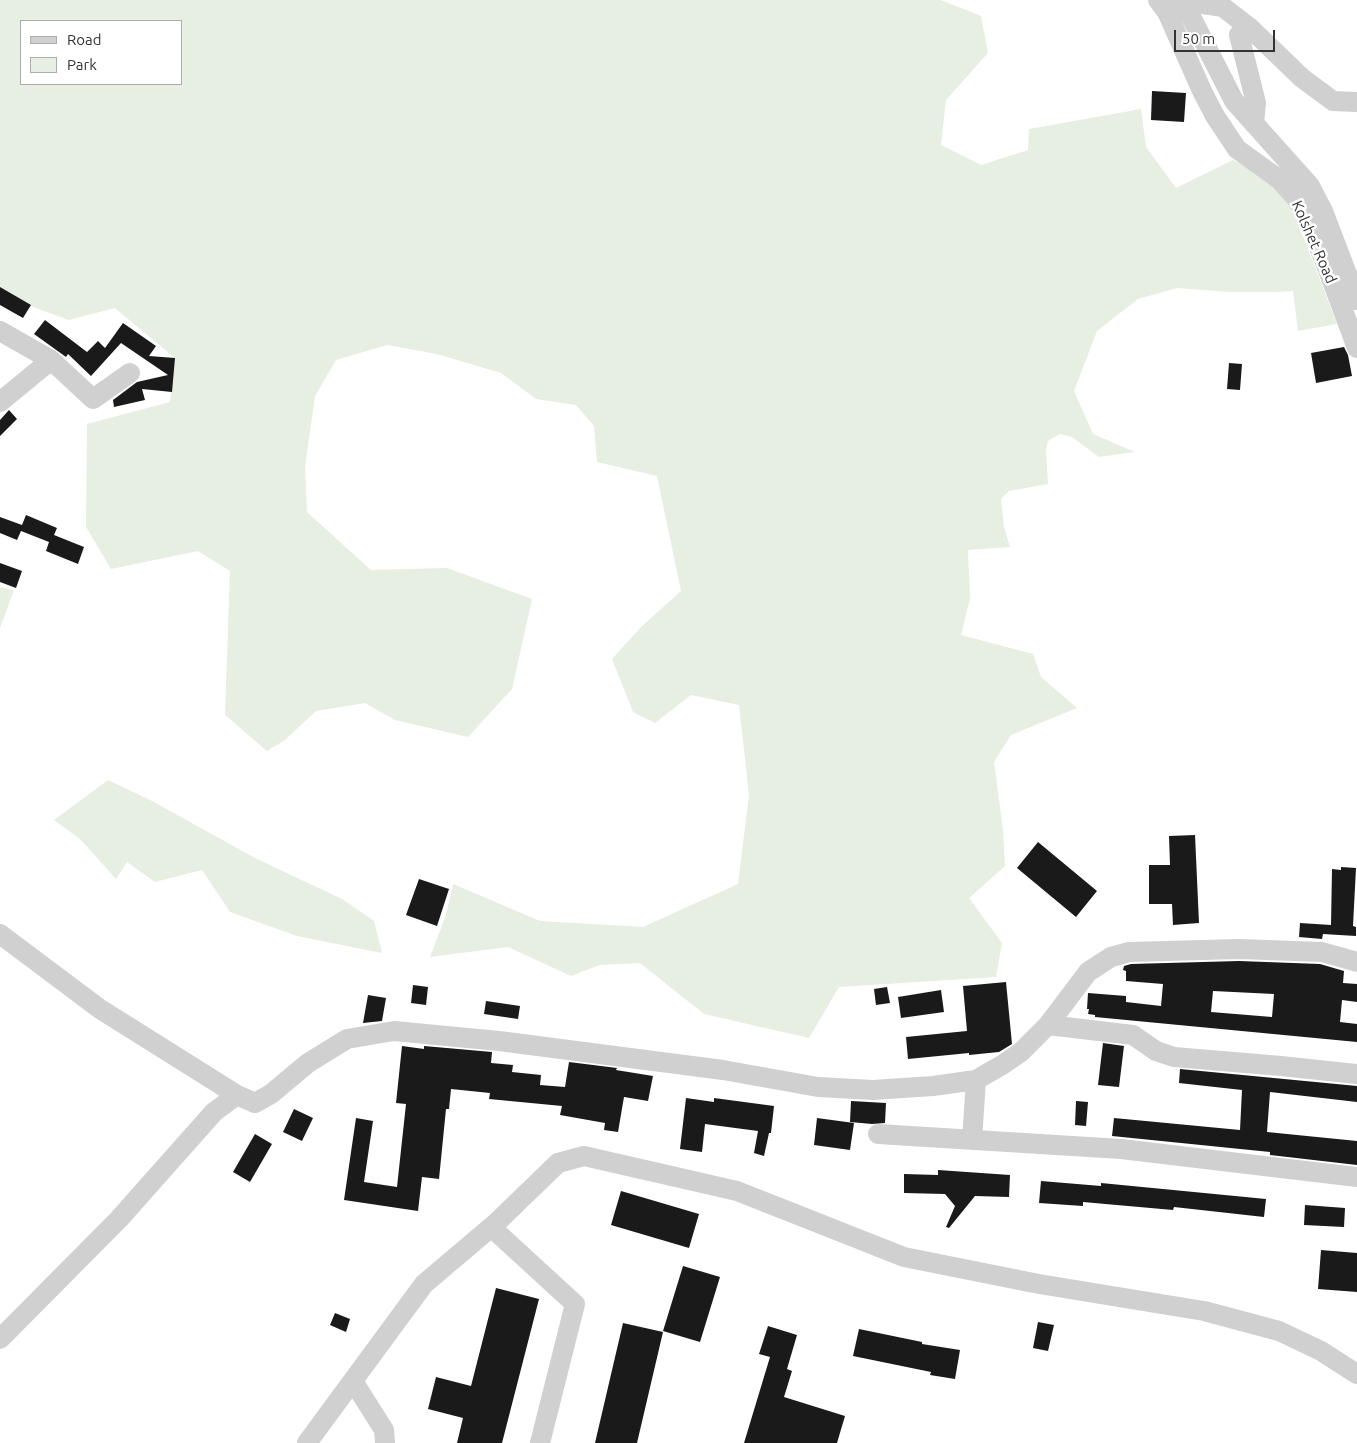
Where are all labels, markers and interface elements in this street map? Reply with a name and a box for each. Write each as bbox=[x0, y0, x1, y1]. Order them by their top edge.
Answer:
legend bbox=[20, 20, 182, 85]
scale bar bbox=[1177, 20, 1278, 52]
text: 50 m bbox=[1182, 30, 1215, 47]
text: Road bbox=[67, 31, 102, 48]
text: Park bbox=[67, 56, 97, 73]
street label: Kolshet Road bbox=[1288, 198, 1340, 286]

